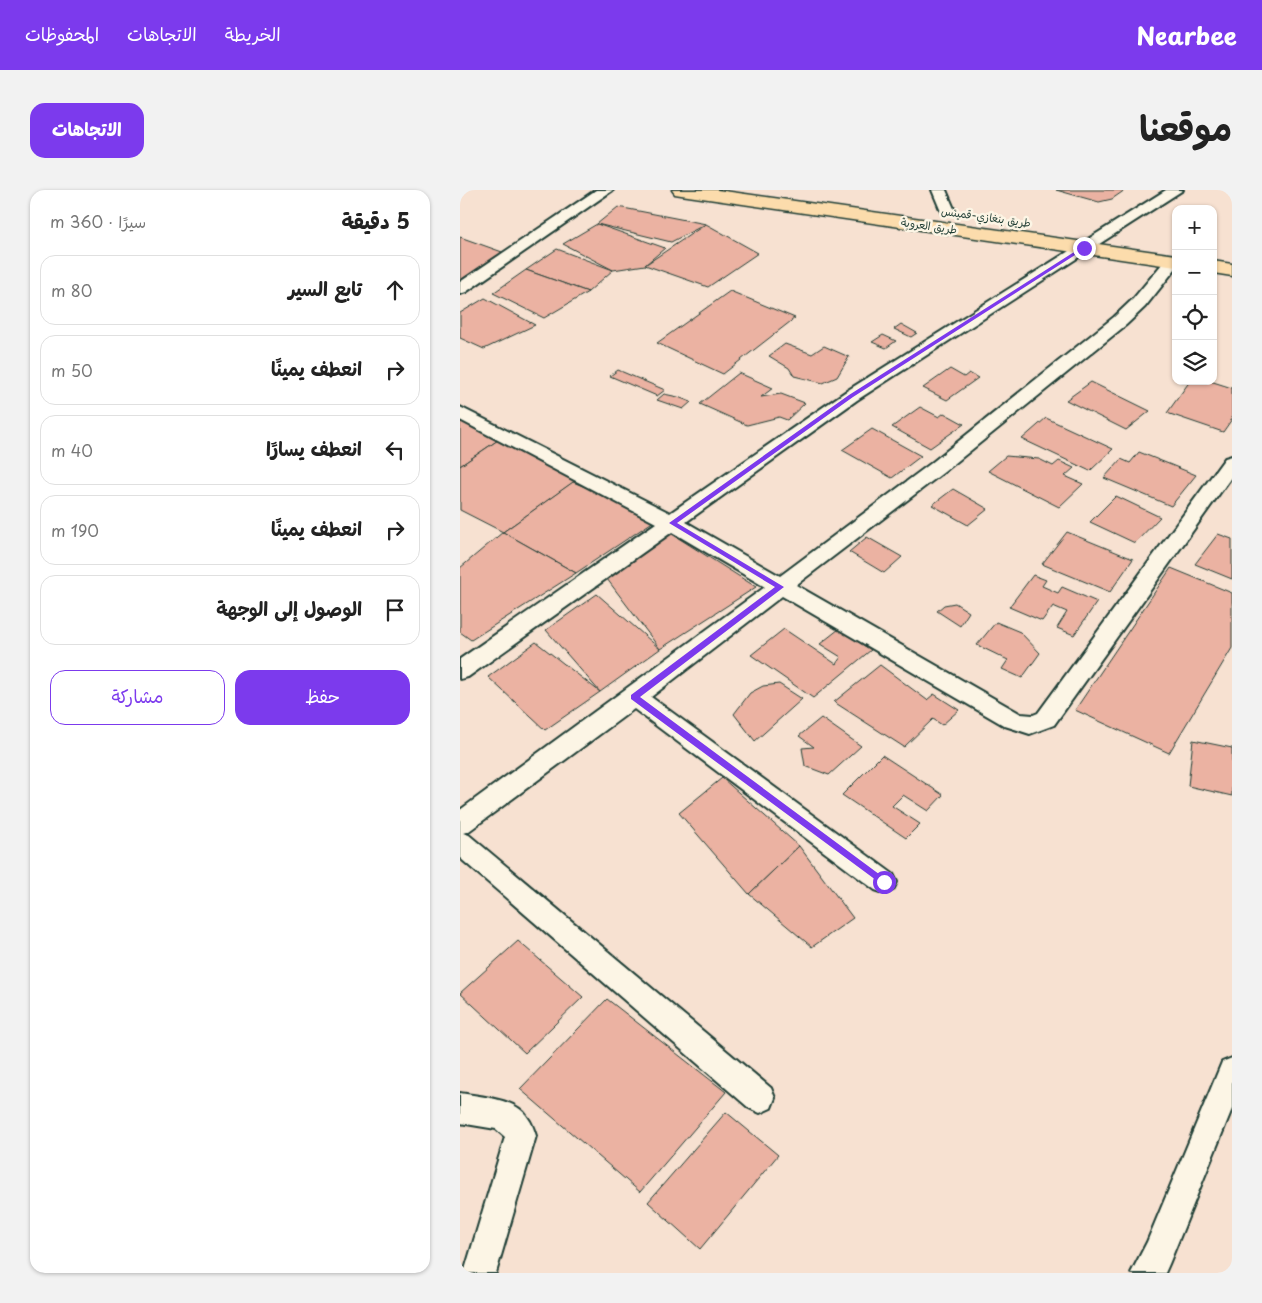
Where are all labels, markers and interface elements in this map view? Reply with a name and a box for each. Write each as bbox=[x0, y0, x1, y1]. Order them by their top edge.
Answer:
text: Nearbee bbox=[1136, 17, 1237, 53]
text: المحفوظات bbox=[25, 20, 99, 47]
text: الاتجاهات bbox=[127, 20, 197, 47]
text: الخريطة bbox=[225, 20, 281, 47]
text: موقعنا bbox=[1139, 100, 1232, 153]
button: الاتجاهات bbox=[30, 103, 144, 158]
street label: طريق بنغازي-قمينس bbox=[940, 202, 1032, 232]
text: 5 دقيقة bbox=[341, 204, 410, 236]
map controls bbox=[1172, 205, 1217, 385]
button: + bbox=[1172, 205, 1217, 250]
text: سيرًا · 360 m bbox=[50, 209, 146, 233]
street label: طريق العروبة bbox=[900, 213, 958, 238]
route end bbox=[1073, 237, 1096, 260]
button: − bbox=[1172, 250, 1217, 295]
text: تابع السير bbox=[288, 274, 362, 302]
icon: ahead bbox=[381, 276, 409, 304]
text: 80 m bbox=[51, 278, 92, 302]
button: locate bbox=[1172, 295, 1217, 340]
button: layers bbox=[1172, 340, 1217, 385]
text: انعطف يمينًا bbox=[271, 354, 362, 382]
icon: right bbox=[381, 356, 409, 384]
text: 50 m bbox=[51, 358, 93, 382]
text: انعطف يسارًا bbox=[266, 434, 362, 462]
icon: left bbox=[381, 436, 409, 464]
text: 40 m bbox=[51, 438, 93, 462]
text: انعطف يمينًا bbox=[271, 514, 362, 542]
icon: right bbox=[381, 516, 409, 544]
text: 190 m bbox=[51, 518, 99, 542]
text: الوصول إلى الوجهة bbox=[216, 594, 362, 622]
icon: arrive bbox=[381, 596, 409, 624]
button: مشاركة bbox=[50, 670, 225, 725]
button: حفظ bbox=[235, 670, 410, 725]
route start bbox=[873, 871, 896, 894]

